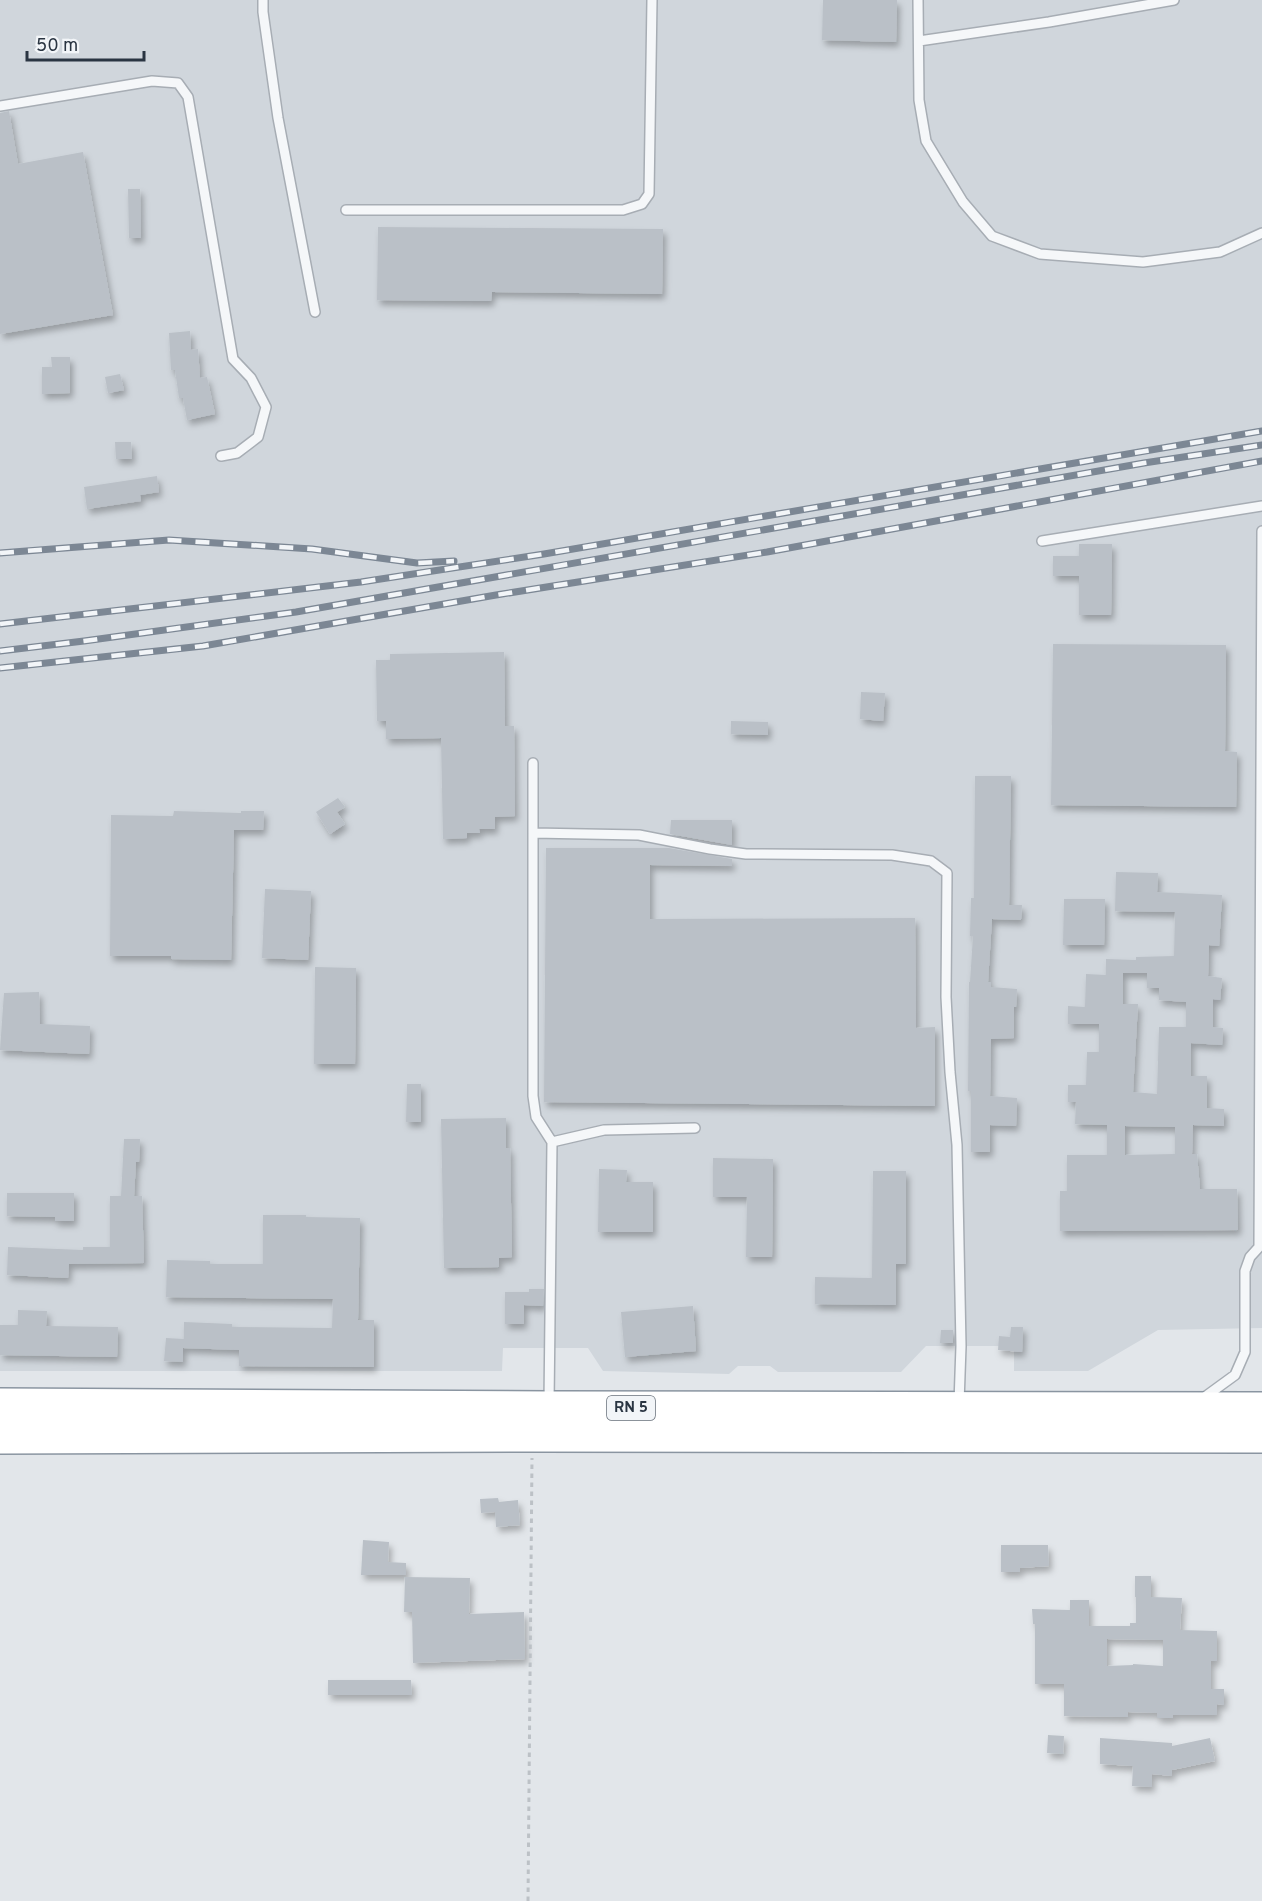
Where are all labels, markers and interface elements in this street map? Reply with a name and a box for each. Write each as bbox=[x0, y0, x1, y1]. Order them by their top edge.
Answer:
scale bar bbox=[27, 24, 144, 62]
text: 50 m bbox=[36, 35, 78, 58]
road number: RN 5 bbox=[607, 1396, 655, 1420]

